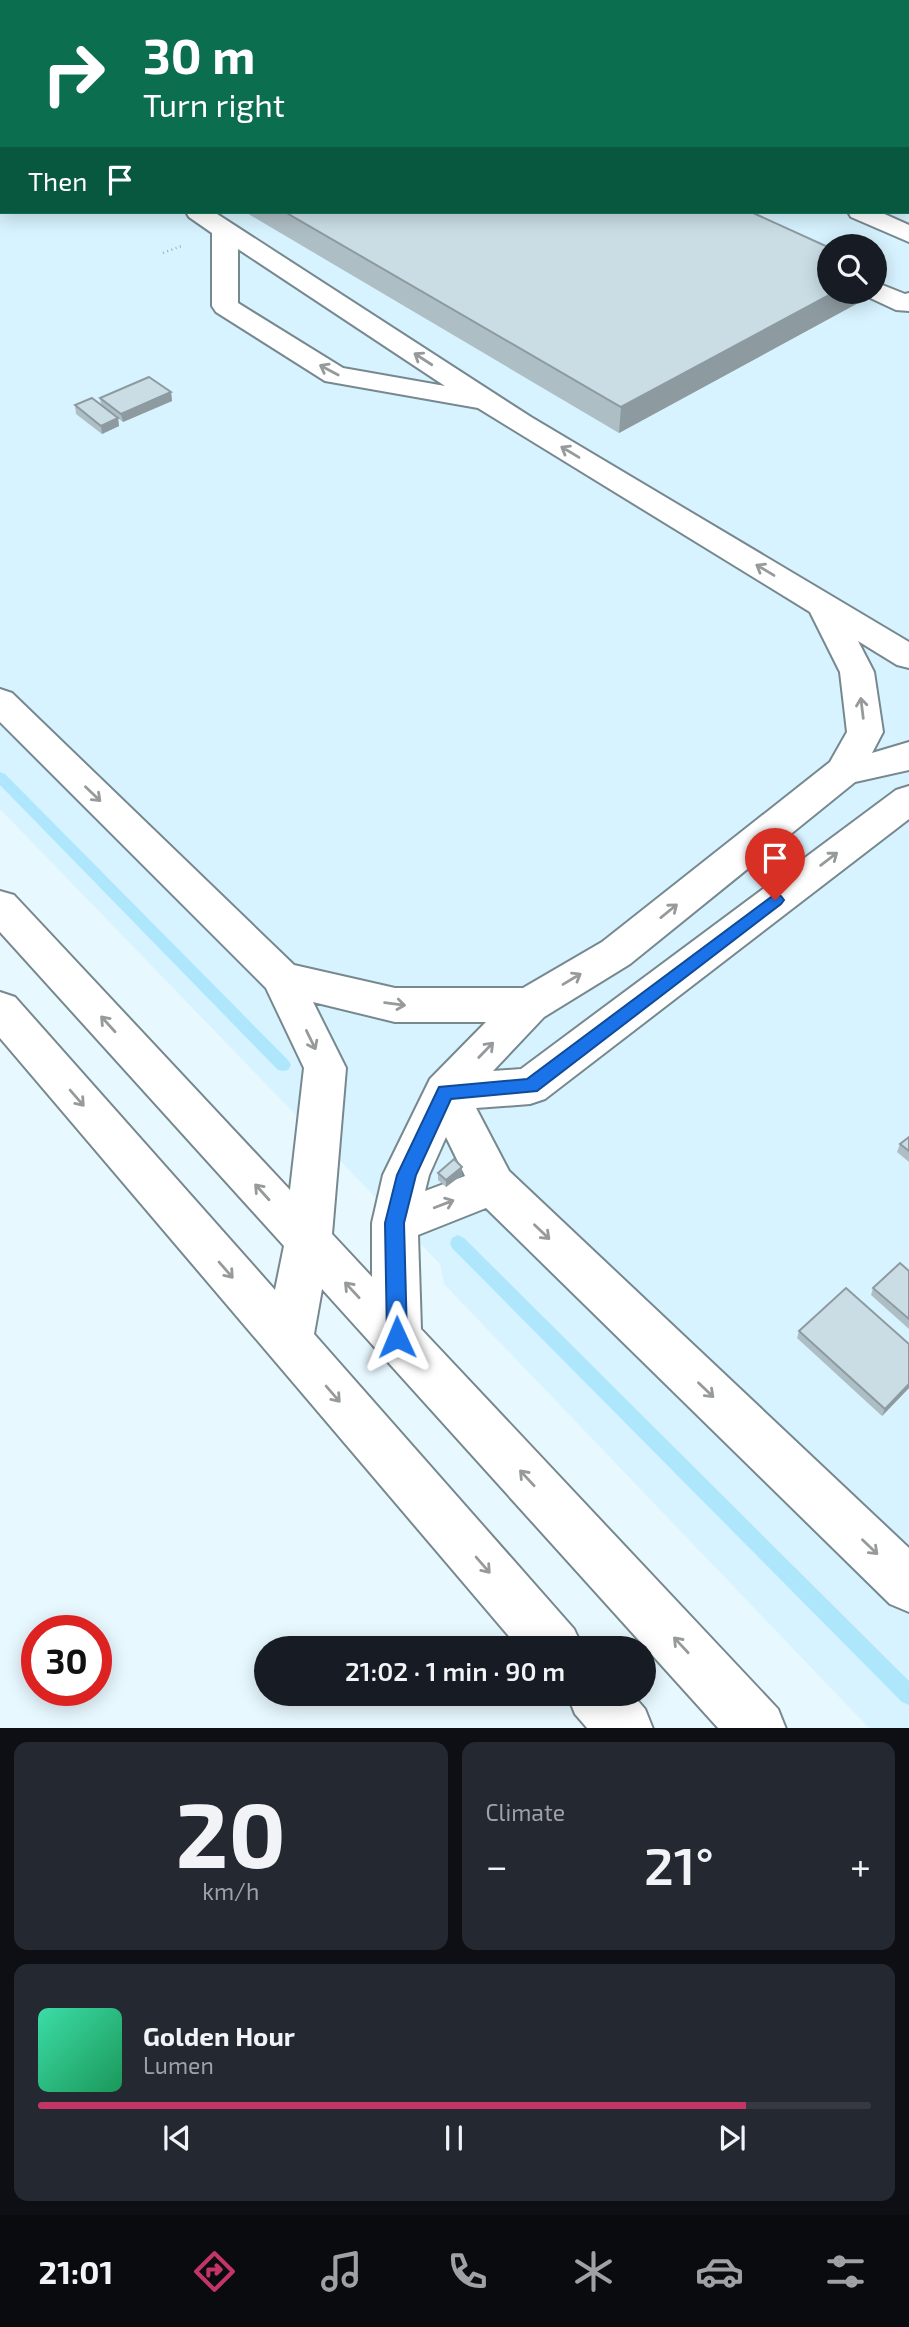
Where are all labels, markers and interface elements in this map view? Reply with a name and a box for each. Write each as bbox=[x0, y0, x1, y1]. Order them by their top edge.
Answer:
text: 30 m bbox=[143, 25, 255, 84]
icon: right bbox=[28, 28, 119, 119]
text: Turn right bbox=[143, 85, 285, 123]
icon: arrive bbox=[101, 161, 139, 199]
text: Then bbox=[28, 165, 87, 196]
map controls bbox=[817, 234, 887, 304]
button: search bbox=[817, 234, 887, 304]
one-way arrow bbox=[414, 351, 433, 366]
one-way arrow bbox=[319, 362, 339, 376]
one-way arrow bbox=[561, 445, 581, 459]
one-way arrow bbox=[755, 563, 775, 577]
one-way arrow bbox=[856, 697, 869, 720]
one-way arrow bbox=[84, 786, 101, 803]
pin bbox=[745, 828, 805, 900]
icon: arrive bbox=[756, 839, 794, 877]
one-way arrow bbox=[819, 852, 838, 867]
one-way arrow bbox=[660, 903, 678, 918]
one-way arrow bbox=[562, 972, 582, 986]
one-way arrow bbox=[383, 997, 406, 1010]
one-way arrow bbox=[100, 1016, 117, 1033]
one-way arrow bbox=[304, 1029, 318, 1050]
one-way arrow bbox=[477, 1042, 494, 1059]
one-way arrow bbox=[69, 1088, 85, 1106]
one-way arrow bbox=[254, 1183, 270, 1201]
one-way arrow bbox=[432, 1197, 454, 1210]
one-way arrow bbox=[533, 1224, 550, 1241]
one-way arrow bbox=[218, 1260, 234, 1278]
one-way arrow bbox=[344, 1281, 361, 1298]
position arrow bbox=[360, 1300, 434, 1374]
one-way arrow bbox=[697, 1381, 714, 1398]
one-way arrow bbox=[325, 1384, 341, 1402]
one-way arrow bbox=[519, 1469, 535, 1487]
one-way arrow bbox=[861, 1539, 878, 1556]
one-way arrow bbox=[475, 1556, 491, 1574]
speed limit sign: 30 bbox=[21, 1615, 112, 1706]
one-way arrow bbox=[673, 1637, 690, 1654]
text: 21:02 · 1 min · 90 m bbox=[345, 1655, 565, 1686]
text: 20 bbox=[176, 1777, 286, 1886]
text: Climate bbox=[486, 1798, 565, 1826]
text: 21° bbox=[644, 1833, 714, 1895]
text: − bbox=[486, 1842, 508, 1888]
text: + bbox=[850, 1842, 871, 1888]
text: km/h bbox=[202, 1877, 259, 1905]
text: Golden Hour bbox=[143, 2020, 295, 2051]
text: Lumen bbox=[143, 2051, 214, 2079]
icon: previous bbox=[158, 2119, 196, 2157]
icon: pause bbox=[435, 2119, 473, 2157]
icon: next bbox=[713, 2119, 751, 2157]
icon: directions bbox=[190, 2247, 239, 2296]
icon: music bbox=[317, 2247, 366, 2296]
icon: phone bbox=[443, 2247, 492, 2296]
icon: climate bbox=[569, 2247, 618, 2296]
icon: car bbox=[695, 2247, 744, 2296]
icon: filters bbox=[821, 2247, 870, 2296]
text: 21:01 bbox=[39, 2252, 113, 2290]

